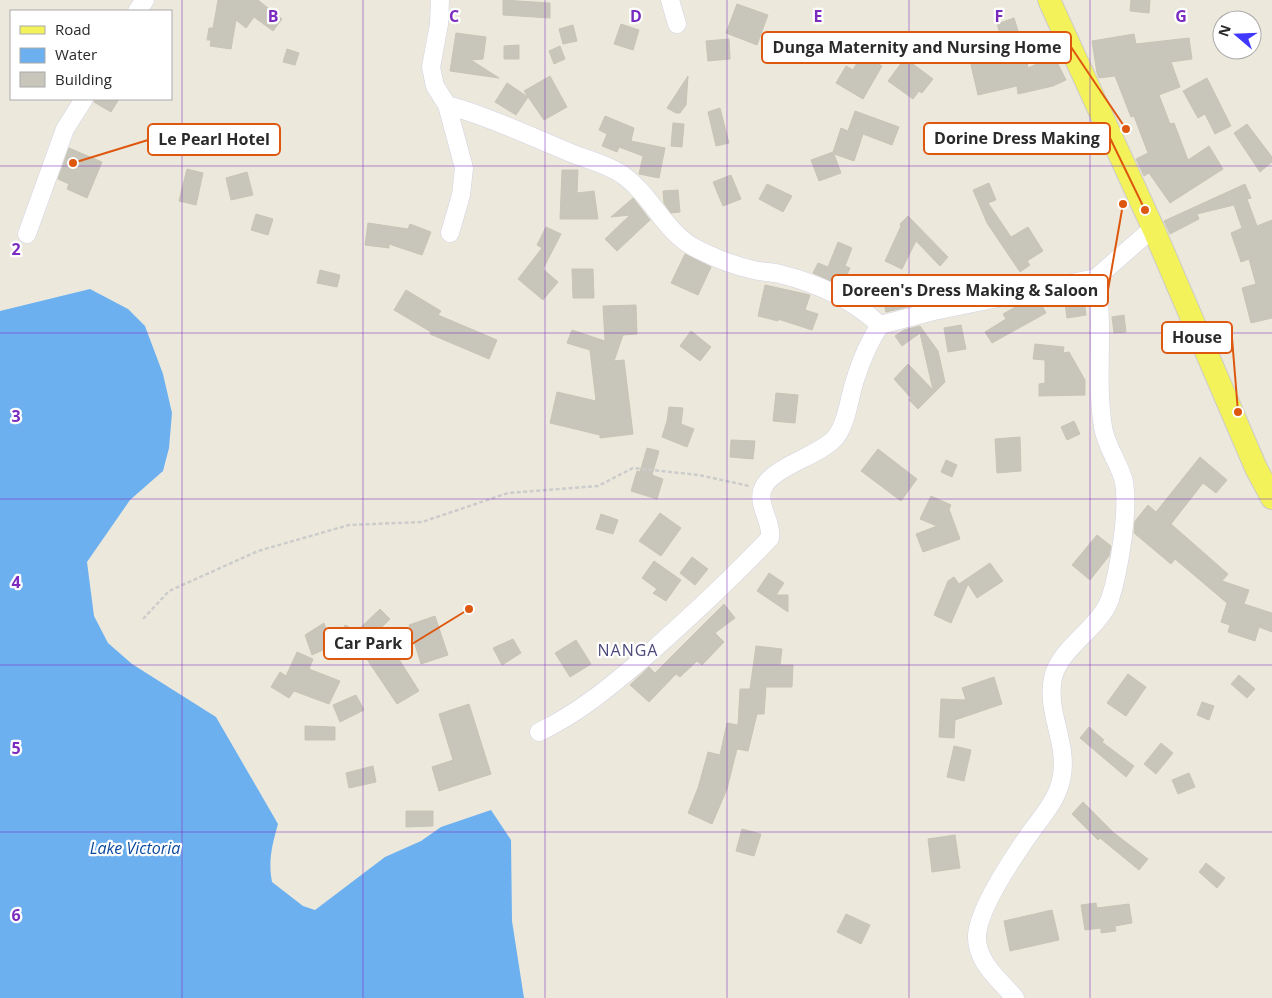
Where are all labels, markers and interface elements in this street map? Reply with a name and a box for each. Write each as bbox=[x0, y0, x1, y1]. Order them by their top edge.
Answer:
text: B bbox=[268, 5, 278, 27]
text: C bbox=[449, 5, 459, 27]
text: D bbox=[630, 5, 642, 27]
text: E bbox=[814, 5, 823, 27]
text: F bbox=[995, 5, 1003, 27]
text: G bbox=[1175, 5, 1187, 27]
legend bbox=[10, 10, 172, 100]
north arrow bbox=[1212, 10, 1262, 60]
text: Road bbox=[55, 19, 91, 39]
text: N bbox=[1213, 22, 1235, 39]
callout: Dunga Maternity and Nursing Home bbox=[762, 32, 1071, 63]
text: Dunga Maternity and Nursing Home bbox=[773, 36, 1061, 58]
text: Water bbox=[55, 44, 97, 64]
text: Building bbox=[55, 69, 112, 89]
callout: Dorine Dress Making bbox=[924, 123, 1110, 154]
callout: Le Pearl Hotel bbox=[148, 124, 280, 155]
text: Dorine Dress Making bbox=[934, 127, 1100, 149]
text: Le Pearl Hotel bbox=[158, 128, 270, 150]
text: 2 bbox=[11, 238, 21, 260]
callout: Doreen's Dress Making & Saloon bbox=[832, 275, 1108, 306]
text: Doreen's Dress Making & Saloon bbox=[842, 279, 1098, 301]
callout: House bbox=[1162, 322, 1232, 353]
text: House bbox=[1172, 326, 1222, 348]
text: 3 bbox=[11, 405, 21, 427]
text: 4 bbox=[11, 571, 21, 593]
callout: Car Park bbox=[324, 628, 412, 659]
text: Car Park bbox=[334, 632, 402, 654]
district label: NANGA bbox=[598, 639, 658, 661]
text: 5 bbox=[11, 737, 21, 759]
water label: Lake Victoria bbox=[90, 837, 180, 859]
text: 6 bbox=[11, 904, 21, 926]

